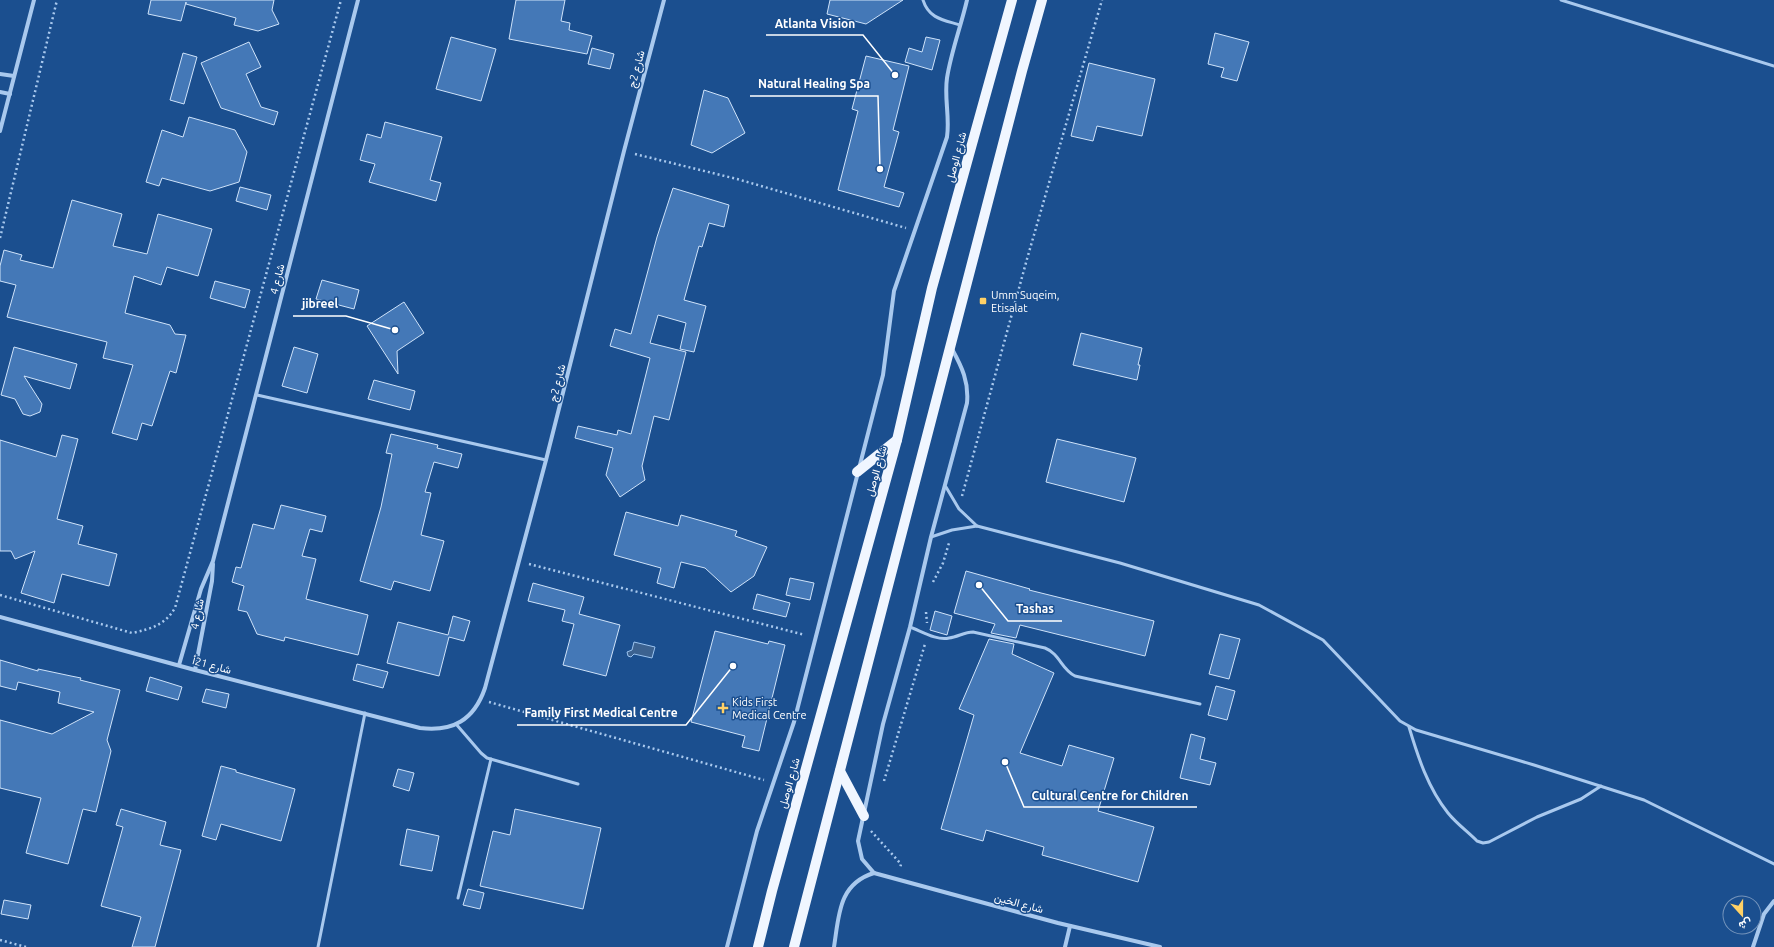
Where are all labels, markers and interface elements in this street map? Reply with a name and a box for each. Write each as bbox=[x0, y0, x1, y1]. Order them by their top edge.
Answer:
callout: Atlanta Vision bbox=[766, 11, 863, 35]
text: Atlanta Vision bbox=[775, 17, 855, 30]
street label: شارع 2ج bbox=[625, 49, 649, 90]
callout: Natural Healing Spa bbox=[750, 72, 878, 96]
text: Natural Healing Spa bbox=[758, 77, 870, 90]
street label: شارع الوصل bbox=[943, 130, 971, 184]
street label: شارع 4 bbox=[267, 262, 289, 296]
place label: Umm Suqeim, Etisalat bbox=[991, 289, 1059, 314]
callout: jibreel bbox=[293, 292, 346, 316]
marker: Umm Suqeim, Etisalat bbox=[978, 296, 988, 306]
text: jibreel bbox=[301, 297, 338, 310]
street label: شارع 2ج bbox=[547, 363, 569, 403]
street label: شارع الوصل bbox=[863, 444, 891, 498]
street label: شارع 4 bbox=[188, 597, 208, 631]
callout: Tashas bbox=[1008, 597, 1062, 621]
text: Tashas bbox=[1016, 602, 1054, 615]
street label: شارع 21أ bbox=[191, 654, 233, 678]
place label: Kids First Medical Centre bbox=[732, 696, 807, 721]
callout: Family First Medical Centre bbox=[517, 701, 686, 725]
marker: Kids First Medical Centre bbox=[717, 702, 729, 714]
text: Family First Medical Centre bbox=[524, 706, 678, 719]
street label: شارع الوصل bbox=[776, 756, 804, 810]
callout: Cultural Centre for Children bbox=[1024, 783, 1197, 807]
text: Cultural Centre for Children bbox=[1032, 789, 1188, 802]
street label: شارع الخين bbox=[993, 891, 1045, 917]
north arrow bbox=[1722, 895, 1762, 935]
text: ش bbox=[1737, 915, 1754, 932]

